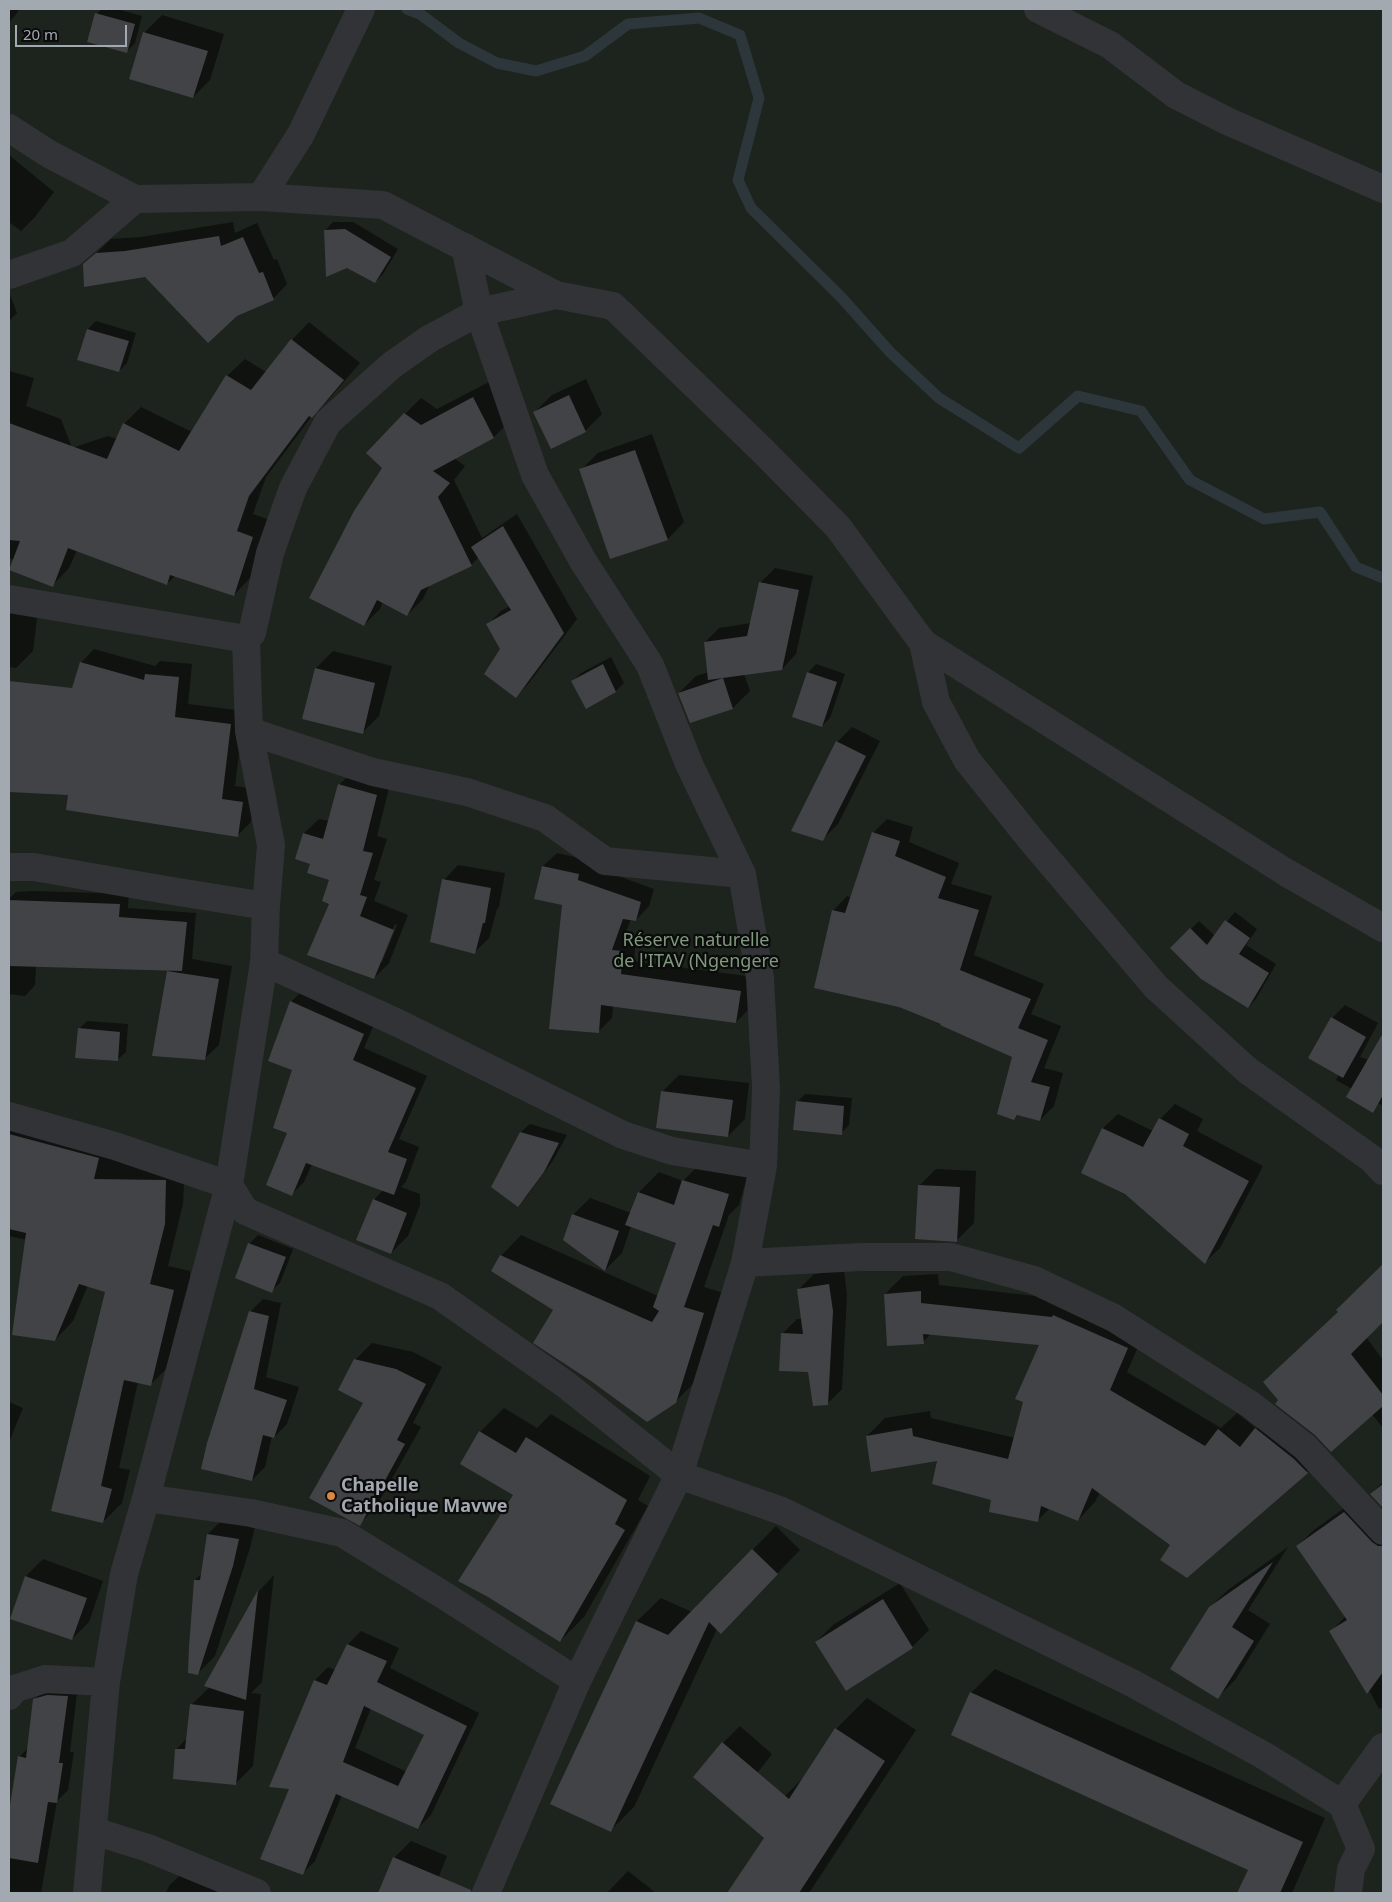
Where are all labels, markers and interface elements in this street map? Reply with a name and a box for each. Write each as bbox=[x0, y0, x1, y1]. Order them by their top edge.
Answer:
scale bar bbox=[18, 15, 130, 47]
text: 20 m bbox=[23, 24, 58, 44]
park label: Réserve naturelle de l'ITAV (Ngengere bbox=[613, 930, 779, 972]
place label: Chapelle Catholique Mavwe bbox=[341, 1475, 508, 1518]
marker: Chapelle Catholique Mavwe bbox=[325, 1490, 337, 1502]

